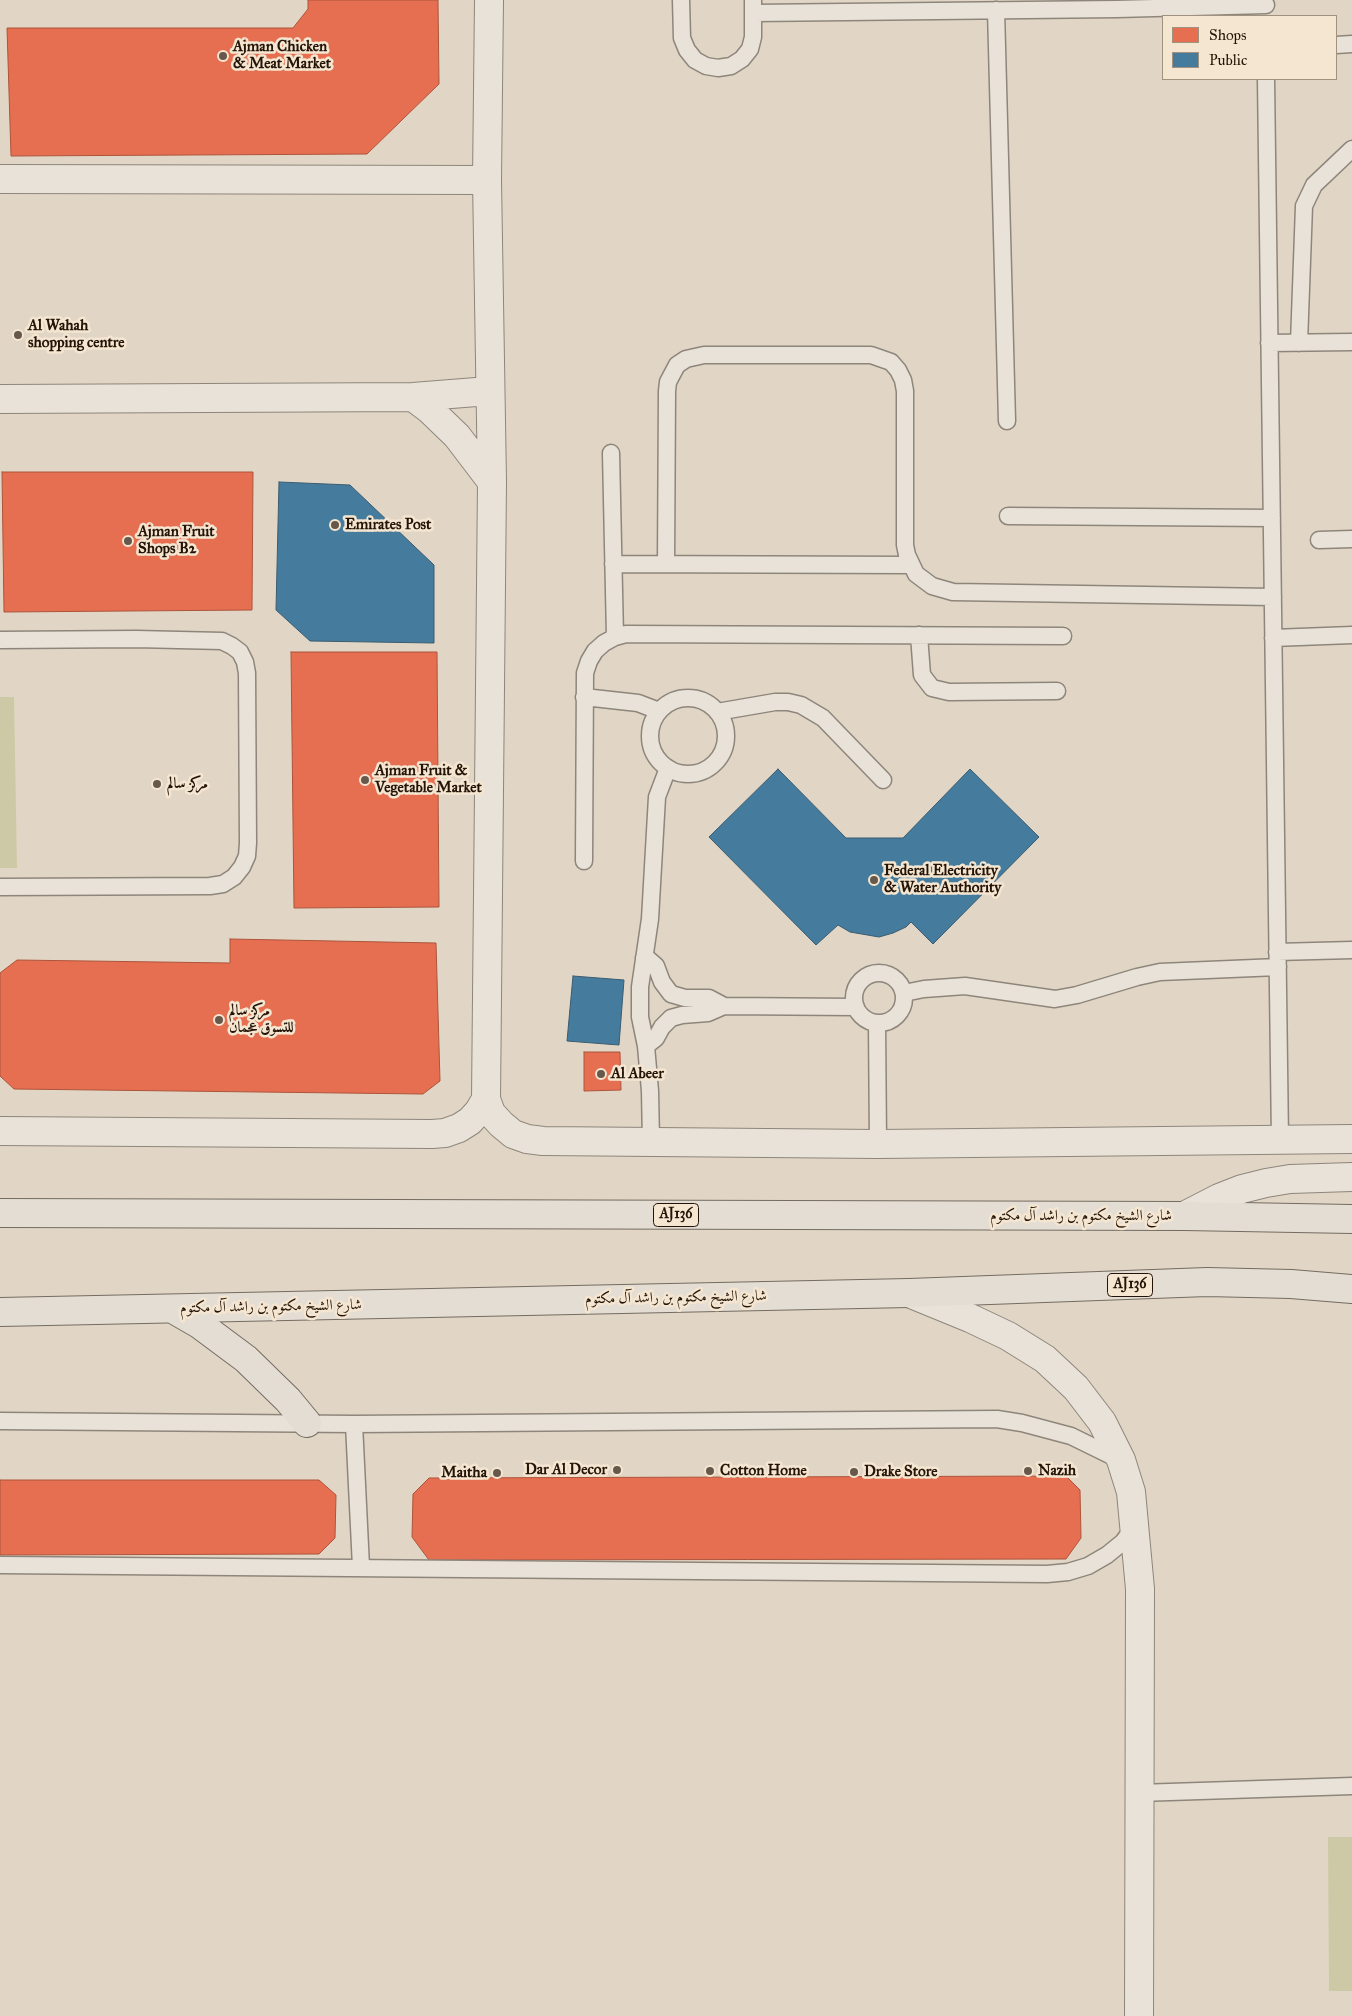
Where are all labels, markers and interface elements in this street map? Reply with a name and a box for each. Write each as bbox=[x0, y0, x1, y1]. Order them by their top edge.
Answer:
legend bbox=[1162, 15, 1337, 80]
text: Shops bbox=[1209, 26, 1247, 44]
place label: Ajman Chicken & Meat Market bbox=[233, 38, 331, 73]
marker: Ajman Chicken & Meat Market bbox=[217, 50, 229, 62]
text: Public bbox=[1209, 51, 1247, 69]
place label: Al Wahah shopping centre bbox=[28, 317, 125, 352]
marker: Al Wahah shopping centre bbox=[12, 329, 24, 341]
place label: Emirates Post bbox=[345, 516, 431, 534]
marker: Emirates Post bbox=[329, 519, 341, 531]
place label: Ajman Fruit Shops B2 bbox=[138, 523, 215, 558]
marker: Ajman Fruit Shops B2 bbox=[122, 535, 134, 547]
place label: Ajman Fruit & Vegetable Market bbox=[375, 762, 482, 797]
marker: Ajman Fruit & Vegetable Market bbox=[359, 774, 371, 786]
place label: مركز سالم bbox=[167, 775, 208, 793]
marker: مركز سالم bbox=[151, 778, 163, 790]
place label: Federal Electricity & Water Authority bbox=[884, 862, 1001, 897]
marker: Federal Electricity & Water Authority bbox=[868, 874, 880, 886]
place label: مركز سالم للتسوق عجمان bbox=[229, 1002, 293, 1037]
marker: مركز سالم للتسوق عجمان bbox=[213, 1014, 225, 1026]
place label: Al Abeer bbox=[611, 1065, 664, 1083]
marker: Al Abeer bbox=[595, 1068, 607, 1080]
road number: AJ136 bbox=[654, 1204, 698, 1226]
street label: شارع الشيخ مكتوم بن راشد آل مكتوم bbox=[990, 1207, 1172, 1225]
road number: AJ136 bbox=[1108, 1274, 1152, 1296]
street label: شارع الشيخ مكتوم بن راشد آل مكتوم bbox=[585, 1287, 767, 1309]
street label: شارع الشيخ مكتوم بن راشد آل مكتوم bbox=[180, 1296, 362, 1318]
place label: Dar Al Decor bbox=[525, 1461, 607, 1479]
place label: Cotton Home bbox=[720, 1462, 807, 1480]
place label: Nazih bbox=[1038, 1462, 1076, 1480]
place label: Drake Store bbox=[864, 1463, 937, 1481]
place label: Maitha bbox=[441, 1464, 487, 1482]
marker: Dar Al Decor bbox=[611, 1464, 623, 1476]
marker: Cotton Home bbox=[704, 1465, 716, 1477]
marker: Nazih bbox=[1022, 1465, 1034, 1477]
marker: Drake Store bbox=[848, 1466, 860, 1478]
marker: Maitha bbox=[491, 1467, 503, 1479]

